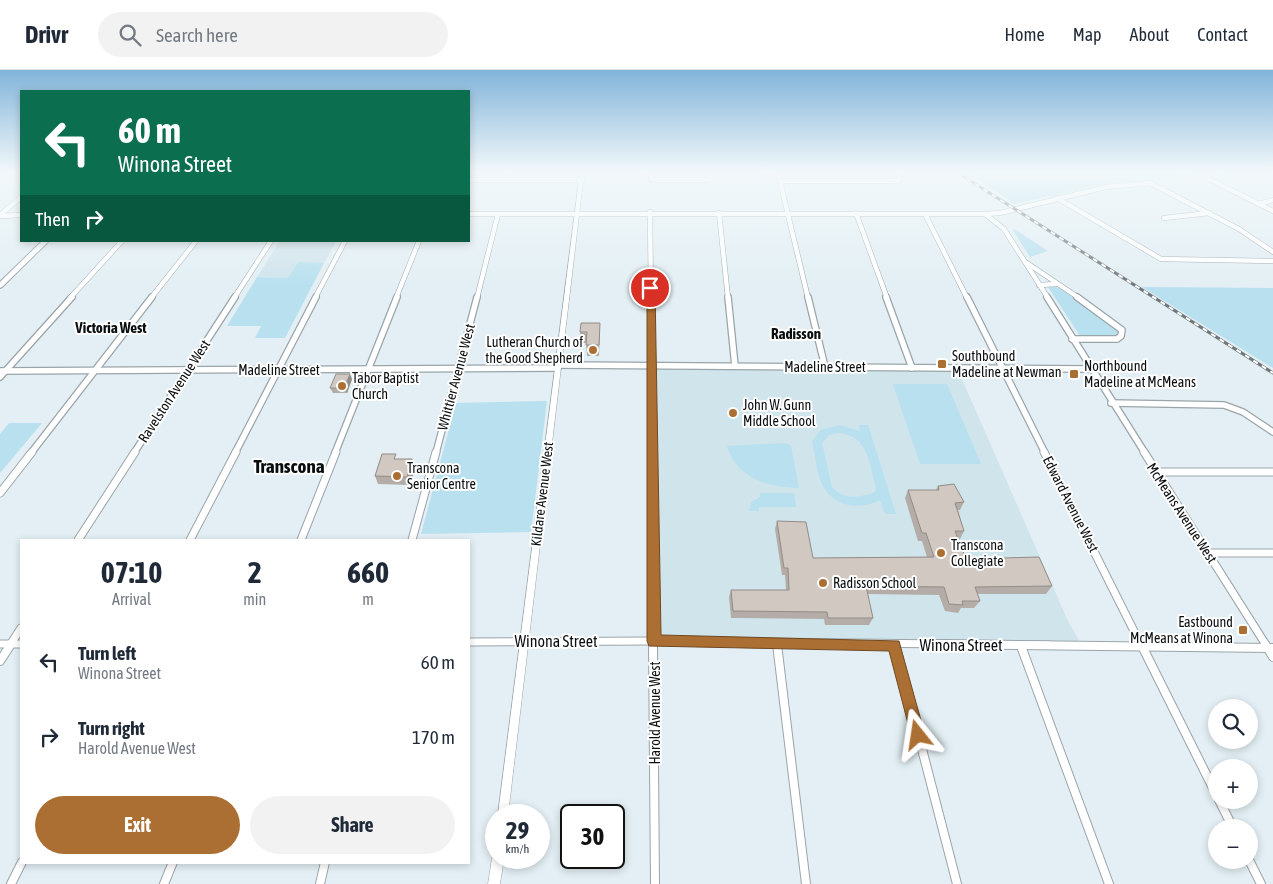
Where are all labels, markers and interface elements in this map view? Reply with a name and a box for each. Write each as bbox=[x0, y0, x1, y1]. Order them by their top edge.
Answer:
search box bbox=[98, 12, 448, 57]
text: Drivr bbox=[25, 21, 68, 48]
icon: search bbox=[116, 21, 144, 49]
text: Search here bbox=[156, 24, 238, 46]
text: Home bbox=[1005, 24, 1045, 45]
text: Map bbox=[1073, 24, 1102, 45]
text: About bbox=[1130, 24, 1169, 45]
text: Contact bbox=[1197, 24, 1248, 45]
icon: left bbox=[35, 110, 100, 175]
text: 60 m bbox=[118, 110, 181, 150]
text: Winona Street bbox=[118, 151, 232, 177]
icon: right bbox=[80, 205, 108, 233]
text: Then bbox=[35, 208, 70, 230]
pin bbox=[629, 267, 671, 309]
icon: arrive bbox=[636, 274, 664, 302]
district label: Victoria West bbox=[74, 319, 147, 336]
street label: Whittier Avenue West bbox=[434, 322, 478, 432]
district label: Radisson bbox=[771, 325, 821, 342]
place label: Lutheran Church of the Good Shepherd bbox=[485, 334, 583, 366]
street label: Ravelston Avenue West bbox=[135, 337, 213, 445]
marker: Lutheran Church of the Good Shepherd bbox=[587, 344, 599, 356]
place label: Southbound Madeline at Newman bbox=[952, 348, 1062, 380]
marker: Southbound Madeline at Newman bbox=[936, 358, 948, 370]
place label: Northbound Madeline at McMeans bbox=[1084, 358, 1196, 390]
street label: Madeline Street bbox=[784, 359, 866, 375]
street label: Madeline Street bbox=[238, 362, 320, 378]
marker: Northbound Madeline at McMeans bbox=[1068, 368, 1080, 380]
place label: Tabor Baptist Church bbox=[352, 370, 419, 402]
marker: Tabor Baptist Church bbox=[336, 380, 348, 392]
place label: John W. Gunn Middle School bbox=[743, 397, 816, 429]
marker: John W. Gunn Middle School bbox=[727, 407, 739, 419]
street label: Kildare Avenue West bbox=[528, 441, 556, 547]
street label: Edward Avenue West bbox=[1040, 453, 1102, 555]
district label: Transcona bbox=[253, 455, 325, 477]
place label: Transcona Senior Centre bbox=[407, 460, 476, 492]
street label: McMeans Avenue West bbox=[1144, 460, 1220, 566]
marker: Transcona Senior Centre bbox=[391, 470, 403, 482]
place label: Transcona Collegiate bbox=[951, 537, 1004, 569]
marker: Transcona Collegiate bbox=[935, 547, 947, 559]
text: 07:10 bbox=[101, 555, 162, 589]
text: 2 bbox=[248, 555, 262, 589]
text: 660 bbox=[347, 555, 389, 589]
place label: Radisson School bbox=[833, 575, 917, 591]
marker: Radisson School bbox=[817, 577, 829, 589]
text: Arrival bbox=[112, 590, 151, 608]
text: min bbox=[243, 590, 266, 608]
text: m bbox=[362, 590, 374, 608]
place label: Eastbound McMeans at Winona bbox=[1130, 614, 1233, 646]
marker: Eastbound McMeans at Winona bbox=[1237, 624, 1249, 636]
street label: Winona Street bbox=[514, 632, 598, 650]
street label: Winona Street bbox=[919, 636, 1003, 654]
text: Turn left bbox=[78, 642, 136, 664]
icon: left bbox=[35, 648, 63, 676]
text: 60 m bbox=[421, 651, 455, 673]
street label: Harold Avenue West bbox=[647, 661, 663, 765]
text: Winona Street bbox=[78, 664, 161, 682]
map controls bbox=[1208, 699, 1258, 869]
button: search bbox=[1208, 699, 1258, 749]
position arrow bbox=[891, 708, 943, 760]
text: Turn right bbox=[78, 717, 145, 739]
icon: right bbox=[35, 723, 63, 751]
text: 170 m bbox=[412, 726, 455, 748]
text: Harold Avenue West bbox=[78, 739, 196, 757]
button: + bbox=[1208, 759, 1258, 809]
button: Exit bbox=[35, 796, 240, 854]
button: Share bbox=[250, 796, 455, 854]
speed limit sign: 30 bbox=[560, 804, 625, 869]
text: 29 bbox=[506, 816, 529, 844]
button: − bbox=[1208, 819, 1258, 869]
text: km/h bbox=[506, 842, 529, 856]

